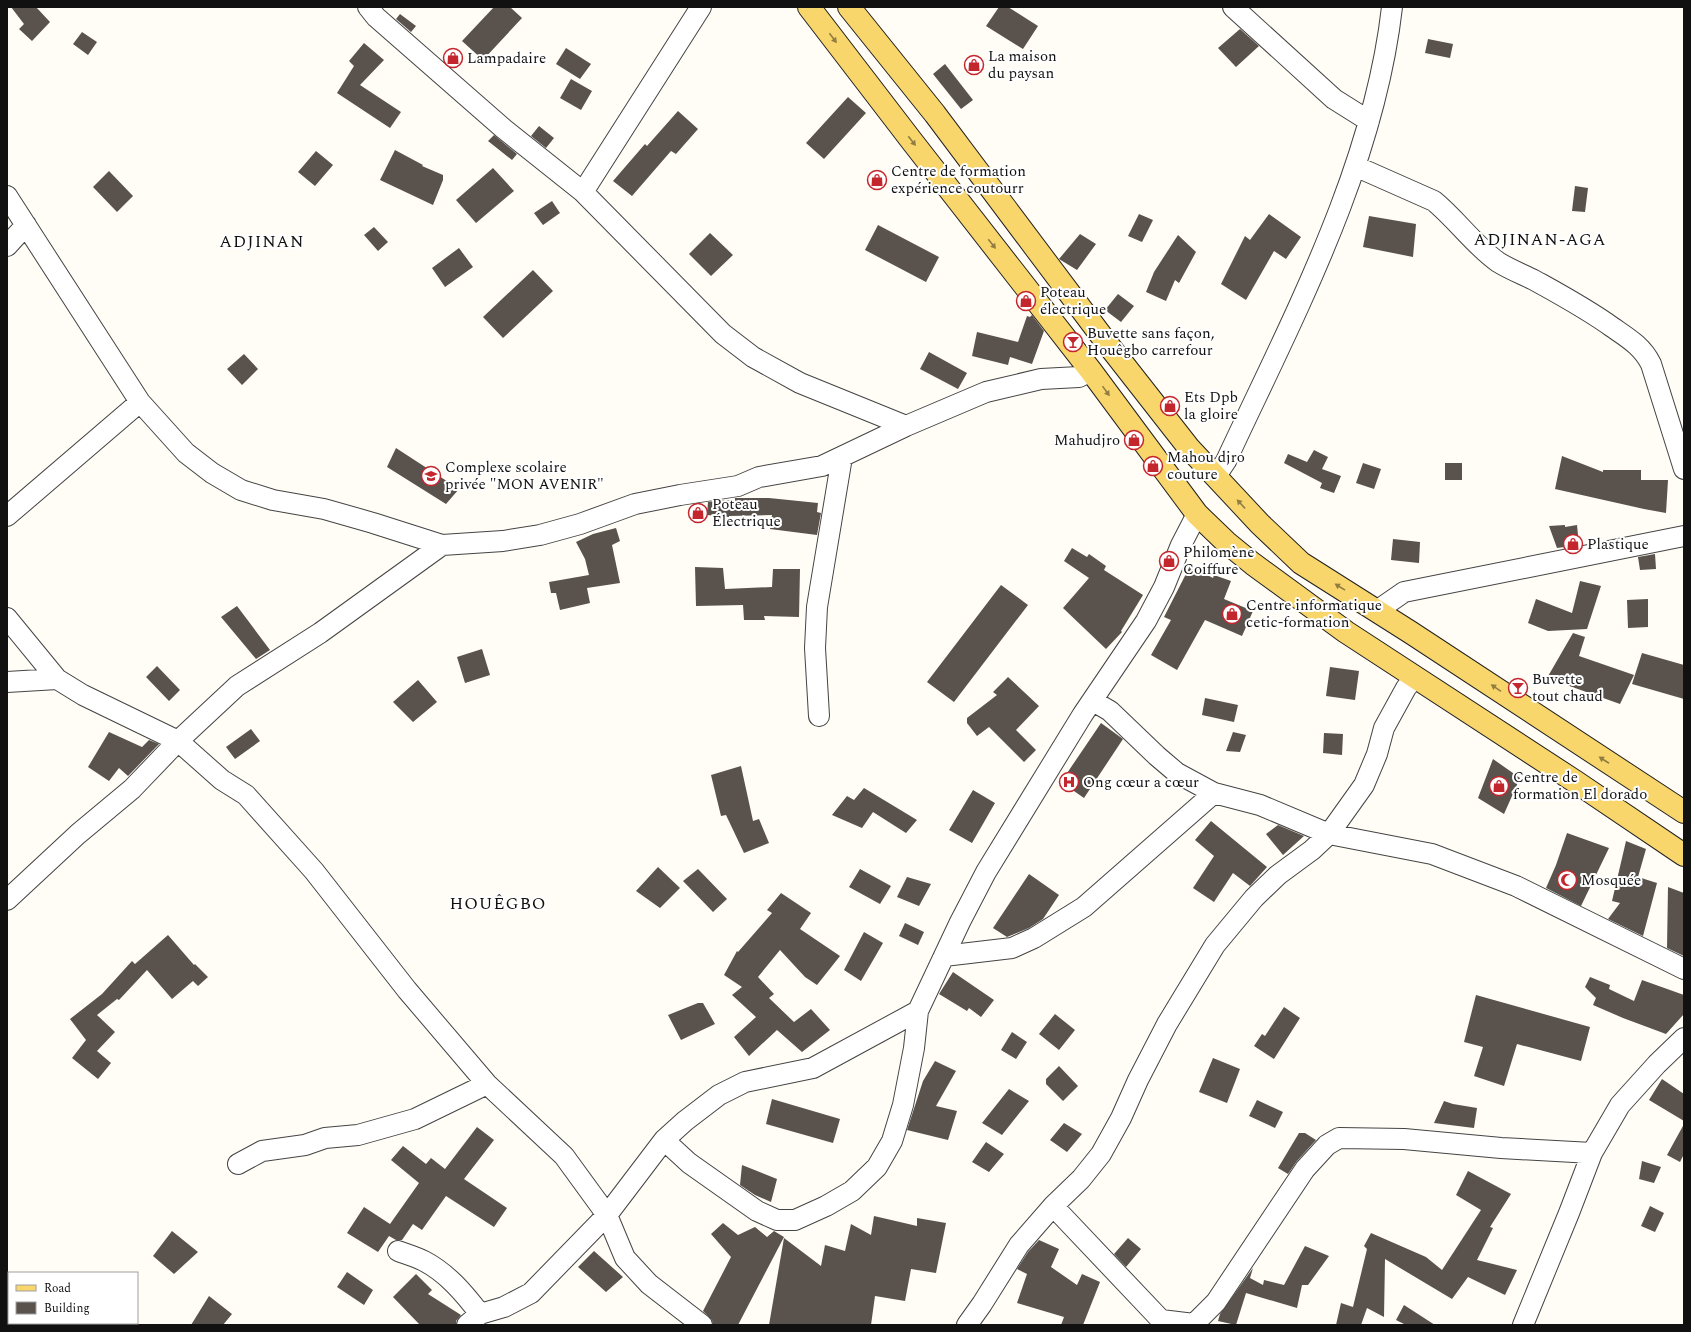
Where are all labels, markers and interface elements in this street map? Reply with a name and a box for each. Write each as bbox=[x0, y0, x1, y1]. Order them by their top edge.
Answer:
one-way arrow bbox=[829, 32, 837, 43]
place label: La maison du paysan bbox=[988, 45, 1057, 85]
shop icon: Lampadaire bbox=[442, 47, 464, 69]
place label: Lampadaire bbox=[467, 47, 546, 70]
shop icon: La maison du paysan bbox=[963, 54, 985, 76]
one-way arrow bbox=[908, 136, 916, 147]
place label: Centre de formation expérience coutourr bbox=[891, 160, 1026, 200]
shop icon: Centre de formation expérience coutourr bbox=[866, 169, 888, 191]
district label: ADJINAN-AGA bbox=[1474, 227, 1607, 253]
district label: ADJINAN bbox=[219, 229, 305, 255]
one-way arrow bbox=[988, 238, 996, 249]
place label: Poteau électrique bbox=[1040, 281, 1106, 321]
shop icon: Poteau électrique bbox=[1015, 290, 1037, 312]
place label: Buvette sans façon, Houêgbo carrefour bbox=[1087, 322, 1215, 362]
bar icon: Buvette sans façon, Houêgbo carrefour bbox=[1062, 331, 1084, 353]
one-way arrow bbox=[1102, 385, 1110, 396]
place label: Ets Dpb la gloire bbox=[1184, 386, 1238, 426]
shop icon: Ets Dpb la gloire bbox=[1159, 395, 1181, 417]
place label: Mahudjro bbox=[1054, 429, 1120, 452]
shop icon: Mahudjro bbox=[1123, 429, 1145, 451]
place label: Mahou djro couture bbox=[1167, 446, 1245, 486]
shop icon: Mahou djro couture bbox=[1142, 455, 1164, 477]
place label: Complexe scolaire privée "MON AVENIR" bbox=[445, 456, 604, 496]
school or university icon: Complexe scolaire privée "MON AVENIR" bbox=[420, 465, 442, 487]
place label: Poteau Électrique bbox=[712, 493, 781, 533]
one-way arrow bbox=[1237, 498, 1246, 509]
shop icon: Poteau Électrique bbox=[687, 502, 709, 524]
shop icon: Plastique bbox=[1562, 533, 1584, 555]
place label: Plastique bbox=[1587, 533, 1649, 556]
place label: Philomène Coiffure bbox=[1183, 541, 1255, 581]
shop icon: Philomène Coiffure bbox=[1158, 550, 1180, 572]
one-way arrow bbox=[1335, 583, 1345, 591]
place label: Centre informatique cetic-formation bbox=[1246, 594, 1382, 634]
shop icon: Centre informatique cetic-formation bbox=[1221, 603, 1243, 625]
place label: Buvette tout chaud bbox=[1532, 668, 1603, 708]
bar icon: Buvette tout chaud bbox=[1507, 677, 1529, 699]
one-way arrow bbox=[1491, 684, 1501, 692]
one-way arrow bbox=[1599, 756, 1610, 764]
place label: Centre de formation El dorado bbox=[1513, 766, 1647, 806]
hospital icon: Ong cœur a cœur bbox=[1058, 771, 1080, 793]
place label: Ong cœur a cœur bbox=[1083, 771, 1199, 794]
shop icon: Centre de formation El dorado bbox=[1488, 775, 1510, 797]
mosque icon: Mosquée bbox=[1556, 869, 1578, 891]
place label: Mosquée bbox=[1581, 869, 1641, 892]
district label: HOUÊGBO bbox=[449, 891, 547, 917]
legend bbox=[8, 1272, 138, 1324]
text: Road bbox=[44, 1279, 71, 1298]
text: Building bbox=[44, 1299, 90, 1318]

